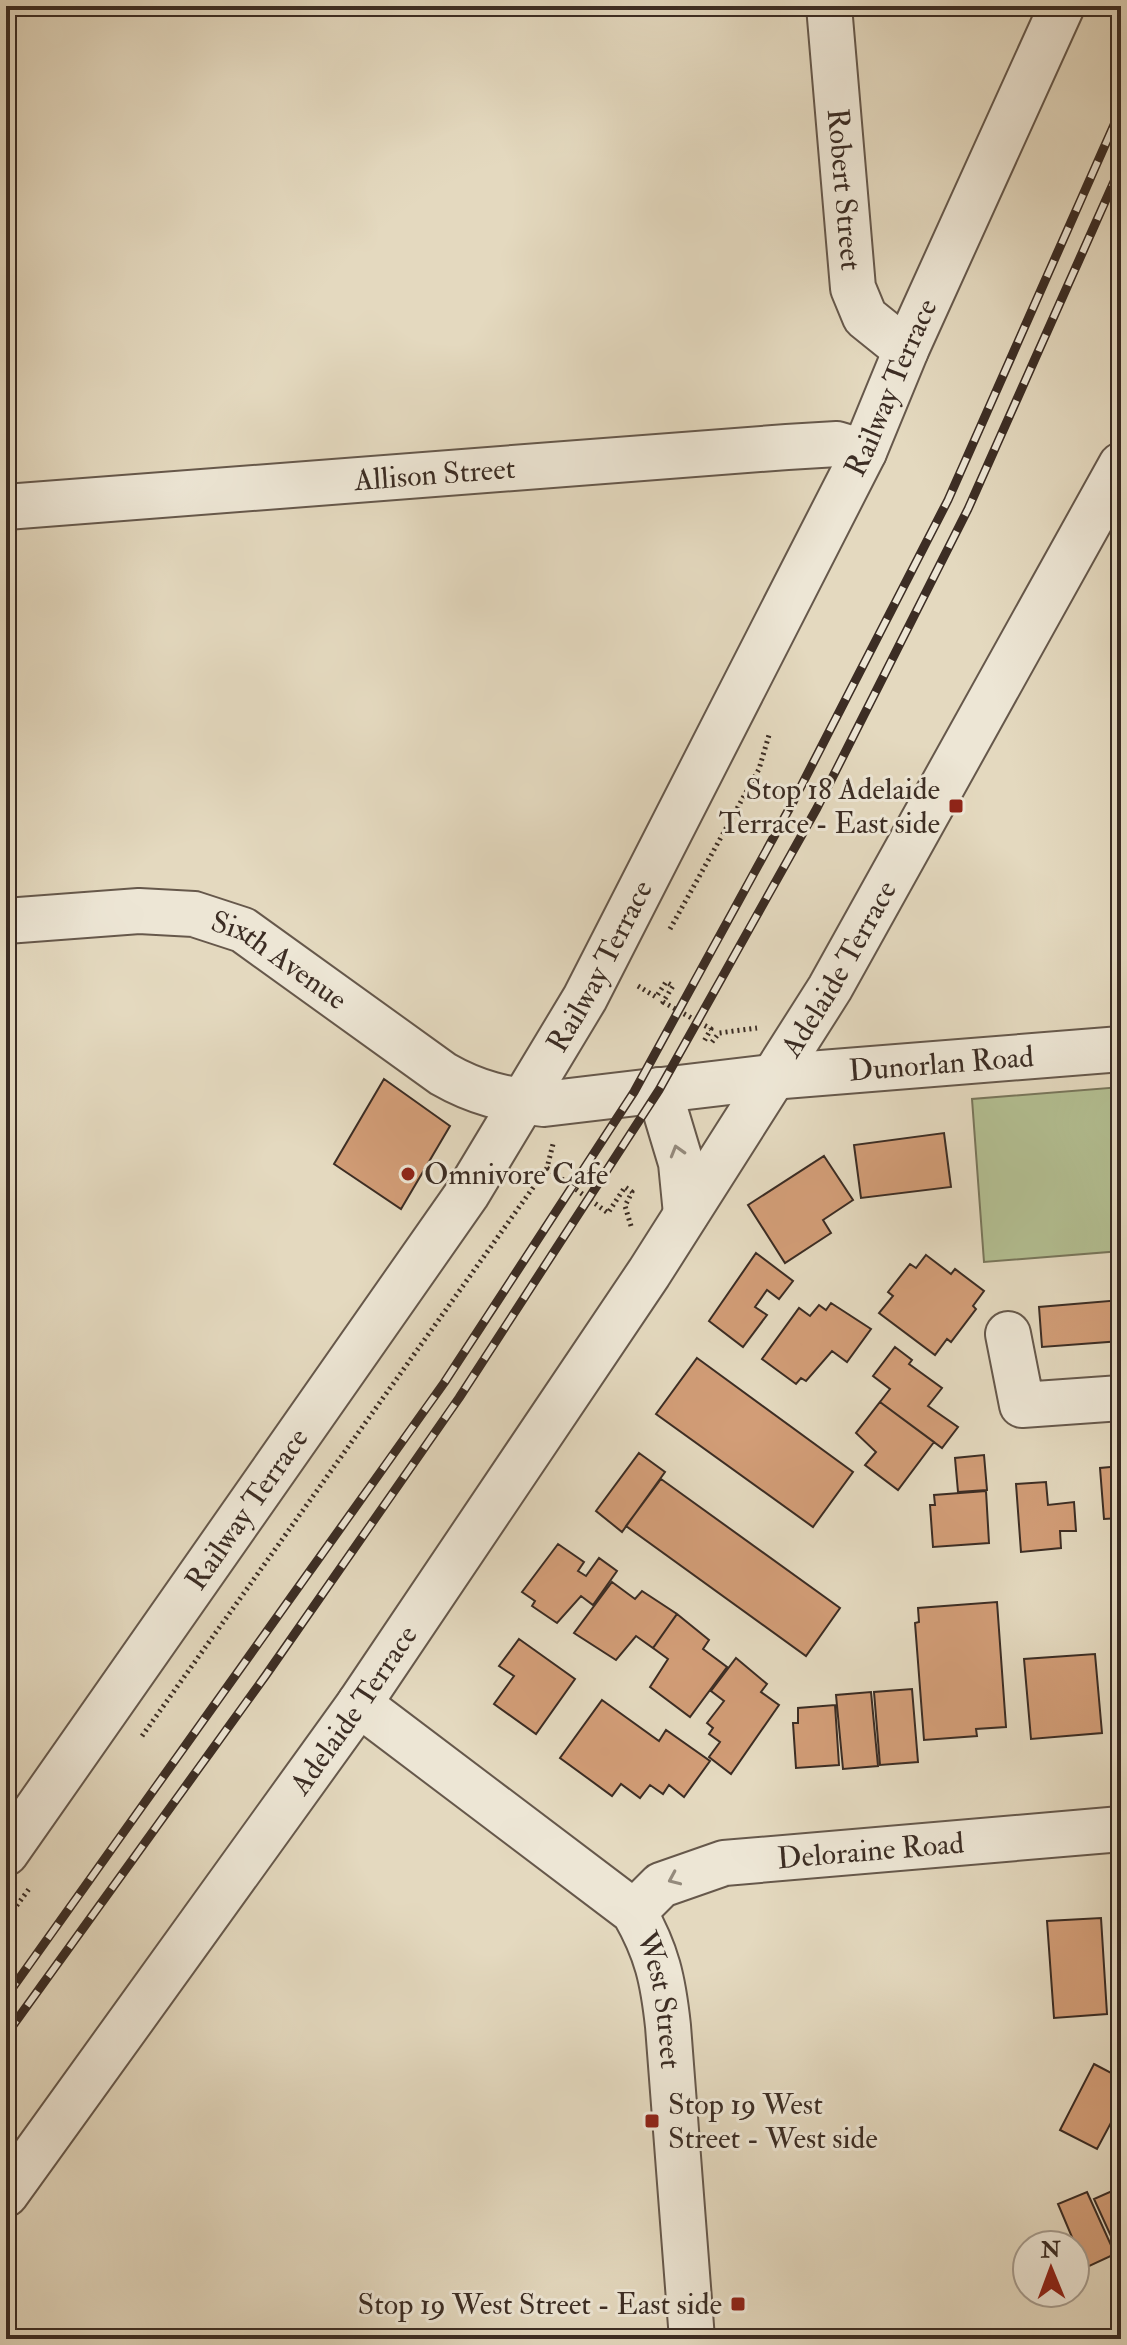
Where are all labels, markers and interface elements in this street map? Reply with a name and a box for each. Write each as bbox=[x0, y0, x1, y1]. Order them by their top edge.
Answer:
street label: Robert Street bbox=[819, 107, 870, 272]
street label: Railway Terrace bbox=[836, 293, 945, 483]
street label: Allison Street bbox=[352, 449, 517, 499]
place label: Stop 18 Adelaide Terrace - East side bbox=[719, 771, 940, 842]
marker: Stop 18 Adelaide Terrace - East side bbox=[947, 797, 965, 815]
street label: Railway Terrace bbox=[538, 874, 661, 1059]
street label: Adelaide Terrace bbox=[772, 874, 905, 1065]
street label: Sixth Avenue bbox=[207, 902, 355, 1018]
street label: Dunorlan Road bbox=[847, 1038, 1035, 1089]
one-way arrow bbox=[670, 1145, 686, 1158]
place label: Omnivore Cafe bbox=[424, 1156, 608, 1193]
marker: Omnivore Cafe bbox=[399, 1165, 417, 1183]
street label: Railway Terrace bbox=[177, 1421, 316, 1597]
street label: Adelaide Terrace bbox=[281, 1618, 425, 1803]
street label: Deloraine Road bbox=[776, 1824, 966, 1877]
one-way arrow bbox=[668, 1869, 682, 1885]
street label: West Street bbox=[628, 1925, 690, 2070]
place label: Stop 19 West Street - West side bbox=[668, 2086, 878, 2157]
marker: Stop 19 West Street - West side bbox=[643, 2112, 661, 2130]
north arrow bbox=[1011, 2229, 1091, 2309]
text: N bbox=[1040, 2236, 1061, 2264]
place label: Stop 19 West Street - East side bbox=[358, 2286, 722, 2323]
marker: Stop 19 West Street - East side bbox=[729, 2295, 747, 2313]

